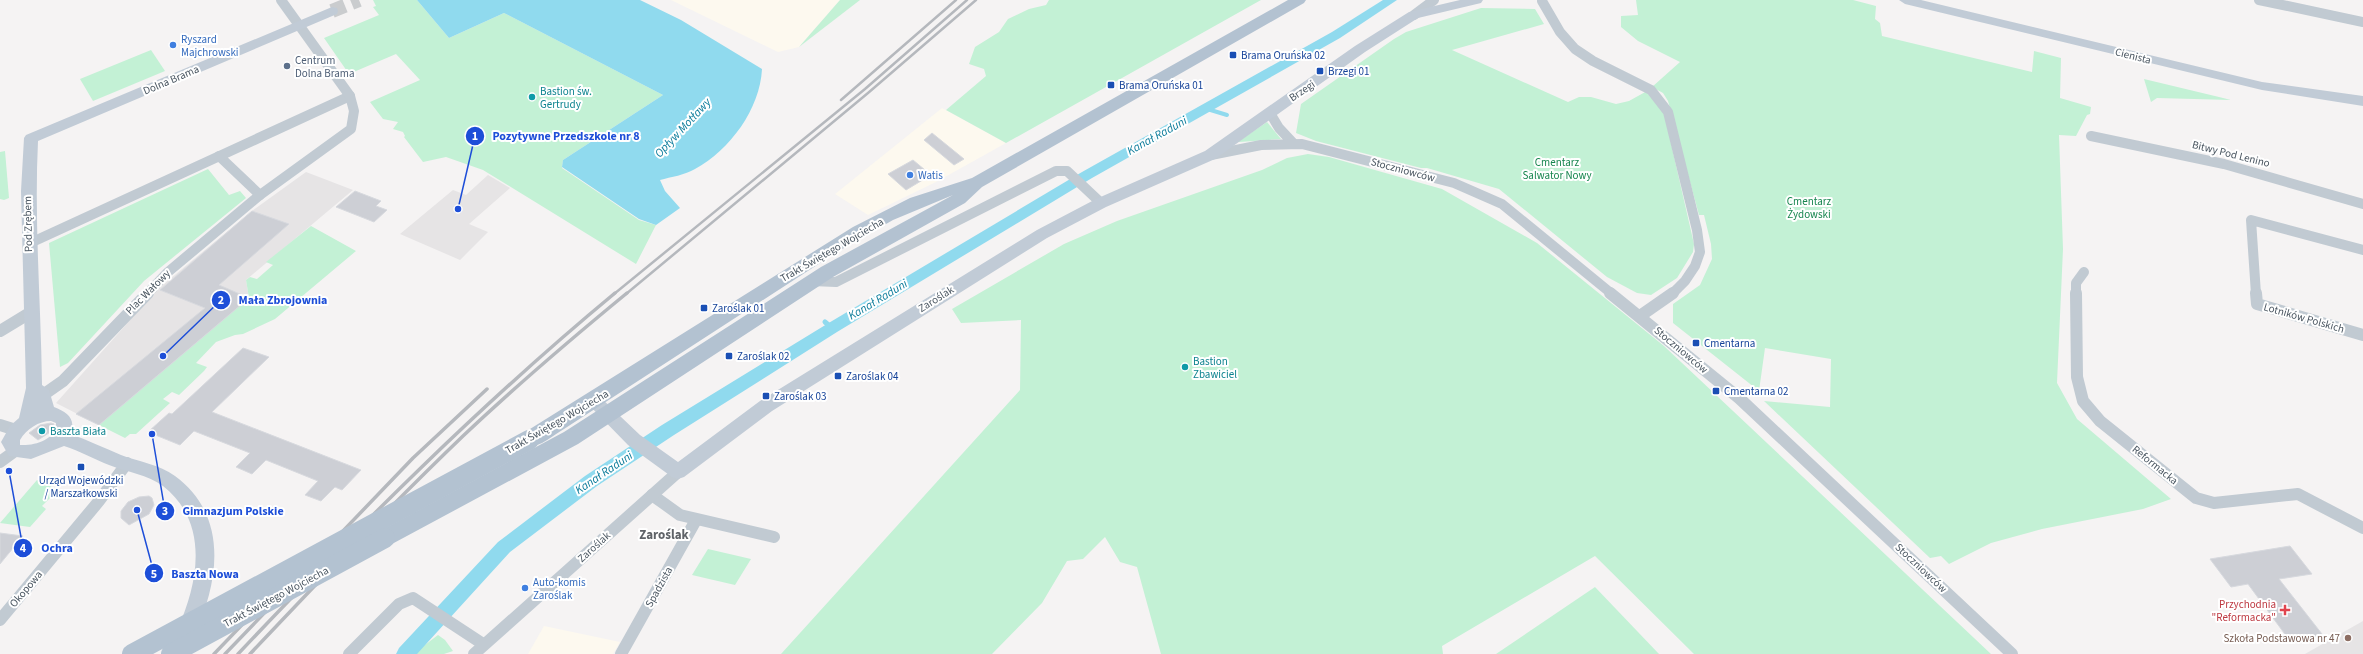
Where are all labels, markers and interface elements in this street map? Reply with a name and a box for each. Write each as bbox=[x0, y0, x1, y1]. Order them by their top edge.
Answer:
place label: Ryszard Majchrowski bbox=[181, 32, 239, 60]
marker: Ryszard Majchrowski bbox=[168, 40, 178, 50]
street label: Cienista bbox=[2113, 44, 2153, 68]
place label: Brama Oruńska 02 bbox=[1241, 48, 1325, 63]
marker: Brama Oruńska 02 bbox=[1228, 50, 1238, 60]
place label: Centrum Dolna Brama bbox=[295, 53, 355, 81]
street label: Dolna Brama bbox=[141, 61, 201, 99]
marker: Centrum Dolna Brama bbox=[282, 61, 292, 71]
place label: Brzegi 01 bbox=[1328, 64, 1370, 79]
marker: Brzegi 01 bbox=[1315, 66, 1325, 76]
street label: Brzegi bbox=[1286, 77, 1318, 105]
place label: Brama Oruńska 01 bbox=[1119, 78, 1203, 93]
marker: Brama Oruńska 01 bbox=[1106, 80, 1116, 90]
place label: Bastion św. Gertrudy bbox=[540, 84, 592, 112]
marker: Bastion św. Gertrudy bbox=[527, 92, 537, 102]
water label: Opływ Motławy bbox=[651, 94, 716, 162]
water label: Kanał Raduni bbox=[1124, 112, 1190, 160]
callout: Pozytywne Przedszkole nr 8 bbox=[465, 124, 648, 148]
text: 1 bbox=[472, 128, 478, 145]
text: Pozytywne Przedszkole nr 8 bbox=[492, 128, 640, 145]
street label: Bitwy Pod Lenino bbox=[2190, 137, 2272, 171]
street label: Stoczniowców bbox=[1369, 154, 1437, 186]
park label: Cmentarz Salwator Nowy bbox=[1522, 155, 1592, 183]
place label: Watis bbox=[918, 168, 943, 183]
marker: Watis bbox=[905, 170, 915, 180]
park label: Cmentarz Żydowski bbox=[1787, 194, 1831, 222]
street label: Pod Zrębem bbox=[20, 196, 36, 252]
street label: Trakt Świętego Wojciecha bbox=[778, 214, 886, 286]
street label: Plac Wałowy bbox=[122, 266, 174, 318]
water label: Kanał Raduni bbox=[845, 276, 911, 324]
street label: Zaroślak bbox=[915, 282, 957, 316]
callout: Mała Zbrojownia bbox=[211, 288, 335, 312]
text: 2 bbox=[218, 292, 224, 309]
text: Mała Zbrojownia bbox=[239, 292, 327, 309]
street label: Lotników Polskich bbox=[2262, 299, 2346, 337]
place label: Zaroślak 01 bbox=[712, 301, 764, 316]
marker: Zaroślak 01 bbox=[699, 303, 709, 313]
street label: Stoczniowców bbox=[1651, 323, 1711, 377]
place label: Cmentarna bbox=[1704, 336, 1755, 351]
marker: Cmentarna bbox=[1691, 338, 1701, 348]
place label: Zaroślak 02 bbox=[737, 349, 789, 364]
marker: Zaroślak 02 bbox=[724, 351, 734, 361]
place label: Bastion Zbawiciel bbox=[1193, 354, 1237, 382]
marker: Bastion Zbawiciel bbox=[1180, 362, 1190, 372]
place label: Zaroślak 04 bbox=[846, 369, 899, 384]
marker: Zaroślak 04 bbox=[833, 371, 843, 381]
place label: Cmentarna 02 bbox=[1724, 384, 1788, 399]
street label: Trakt Świętego Wojciecha bbox=[503, 386, 611, 458]
marker: Cmentarna 02 bbox=[1711, 386, 1721, 396]
place label: Zaroślak 03 bbox=[774, 389, 826, 404]
marker: Zaroślak 03 bbox=[761, 391, 771, 401]
place label: Baszta Biała bbox=[50, 424, 106, 439]
marker: Baszta Biała bbox=[37, 426, 47, 436]
street label: Reformacka bbox=[2129, 442, 2181, 488]
water label: Kanał Raduni bbox=[572, 447, 636, 499]
marker: Urząd Wojewódzki / Marszałkowski bbox=[76, 462, 86, 472]
place label: Urząd Wojewódzki / Marszałkowski bbox=[39, 473, 123, 501]
callout: Gimnazjum Polskie bbox=[155, 499, 292, 523]
text: 3 bbox=[162, 503, 168, 520]
text: Gimnazjum Polskie bbox=[182, 503, 284, 520]
district label: Zaroślak bbox=[639, 526, 690, 544]
street label: Zaroślak bbox=[574, 528, 614, 566]
callout: Ochra bbox=[13, 536, 80, 560]
text: 4 bbox=[20, 540, 27, 557]
text: Ochra bbox=[41, 540, 73, 557]
street label: Stoczniowców bbox=[1892, 540, 1950, 596]
callout: Baszta Nowa bbox=[144, 561, 247, 585]
street label: Trakt Świętego Wojciecha bbox=[221, 563, 331, 631]
street label: Spadzista bbox=[642, 564, 676, 610]
text: 5 bbox=[151, 566, 157, 583]
text: Baszta Nowa bbox=[171, 566, 239, 583]
street label: Okopowa bbox=[6, 567, 46, 611]
place label: Auto-komis Zaroślak bbox=[533, 575, 586, 603]
marker: Auto-komis Zaroślak bbox=[520, 583, 530, 593]
place label: Przychodnia "Reformacka" bbox=[2212, 597, 2276, 625]
marker: Przychodnia "Reformacka" bbox=[2279, 604, 2291, 616]
place label: Szkoła Podstawowa nr 47 bbox=[2223, 631, 2340, 646]
marker: Szkoła Podstawowa nr 47 bbox=[2343, 633, 2353, 643]

